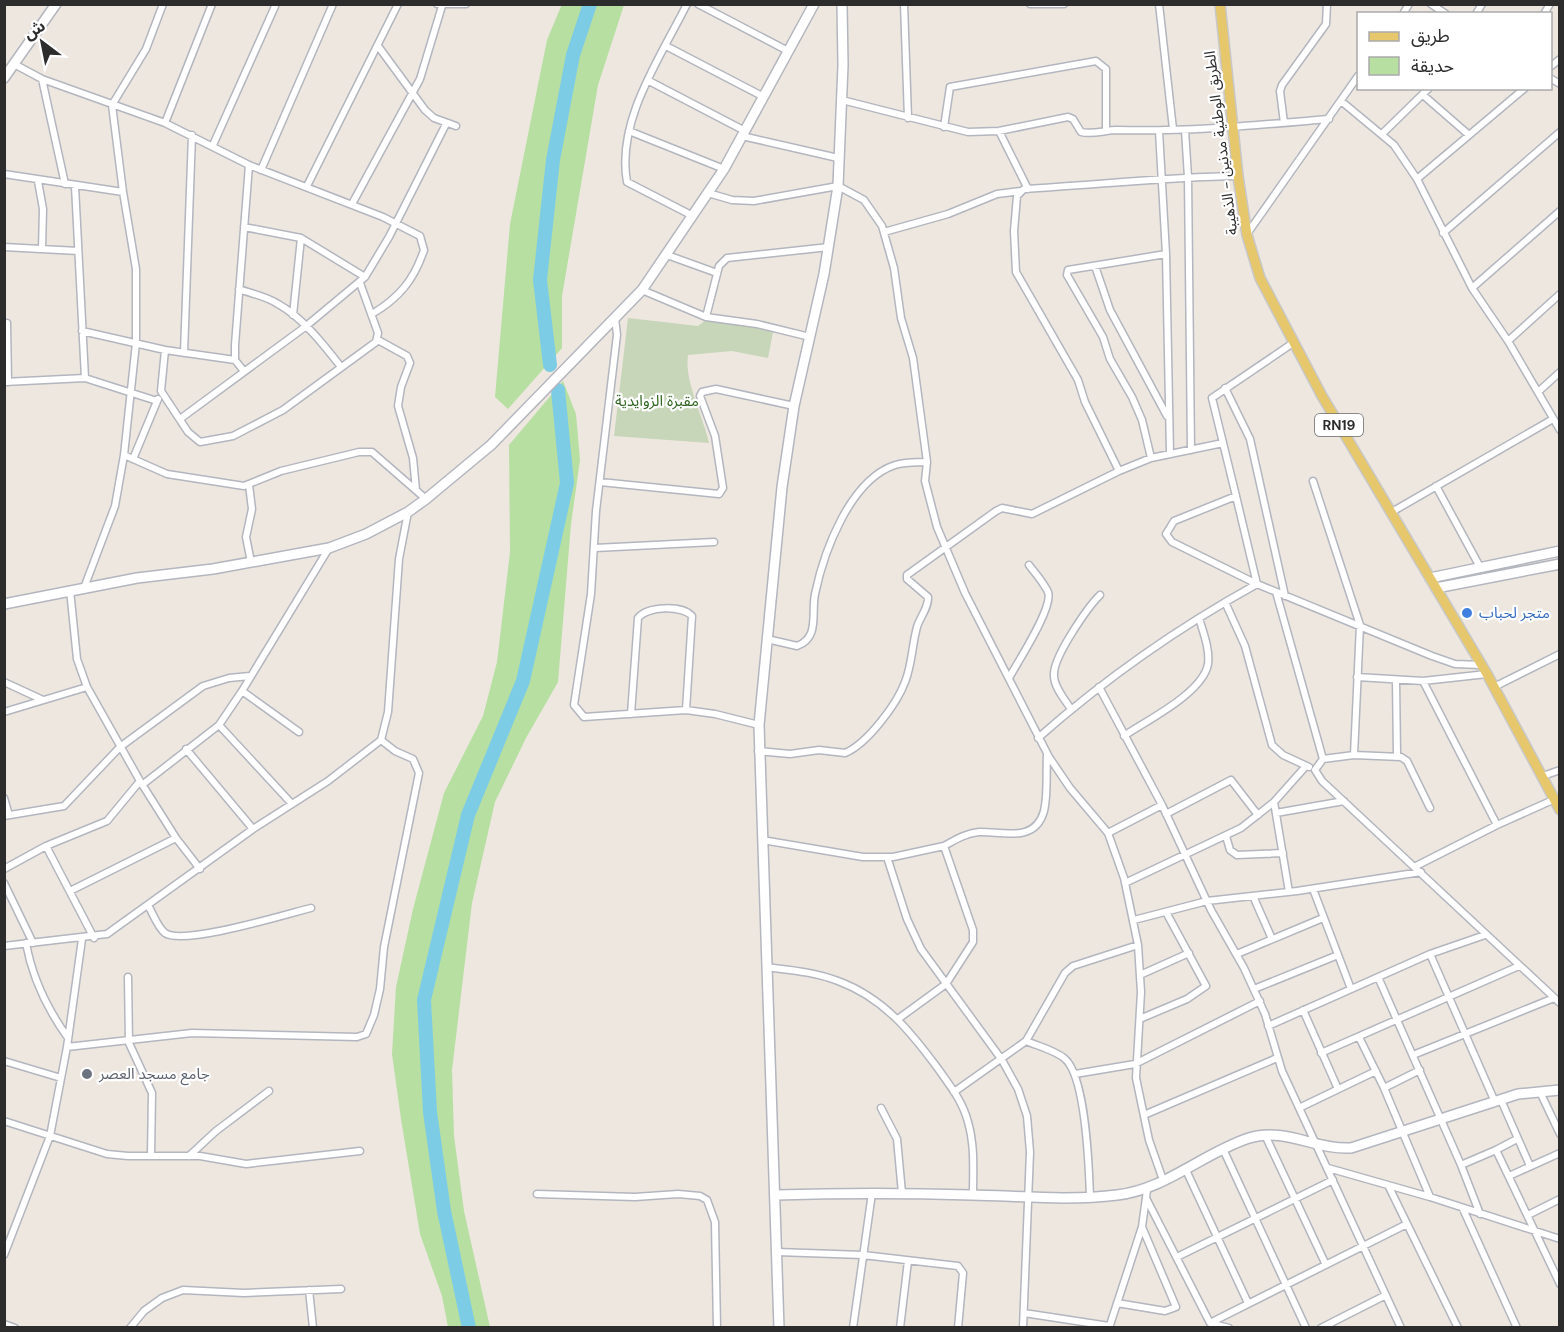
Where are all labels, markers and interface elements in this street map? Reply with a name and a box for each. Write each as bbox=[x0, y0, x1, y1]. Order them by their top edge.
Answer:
north arrow bbox=[12, 12, 72, 72]
legend bbox=[1357, 12, 1552, 90]
text: ش bbox=[19, 15, 49, 44]
text: طريق bbox=[1411, 24, 1450, 48]
street label: الطريق الوطنية مدنين - الذهيبة bbox=[1200, 50, 1242, 236]
text: حديقة bbox=[1411, 54, 1454, 78]
park label: مقبرة الزوايدية bbox=[615, 391, 699, 411]
road number: RN19 bbox=[1315, 414, 1363, 436]
place label: متجر لحباب bbox=[1479, 603, 1550, 623]
marker: متجر لحباب bbox=[1460, 606, 1474, 620]
place label: جامع مسجد العصر bbox=[98, 1064, 210, 1086]
marker: جامع مسجد العصر bbox=[80, 1067, 94, 1081]

